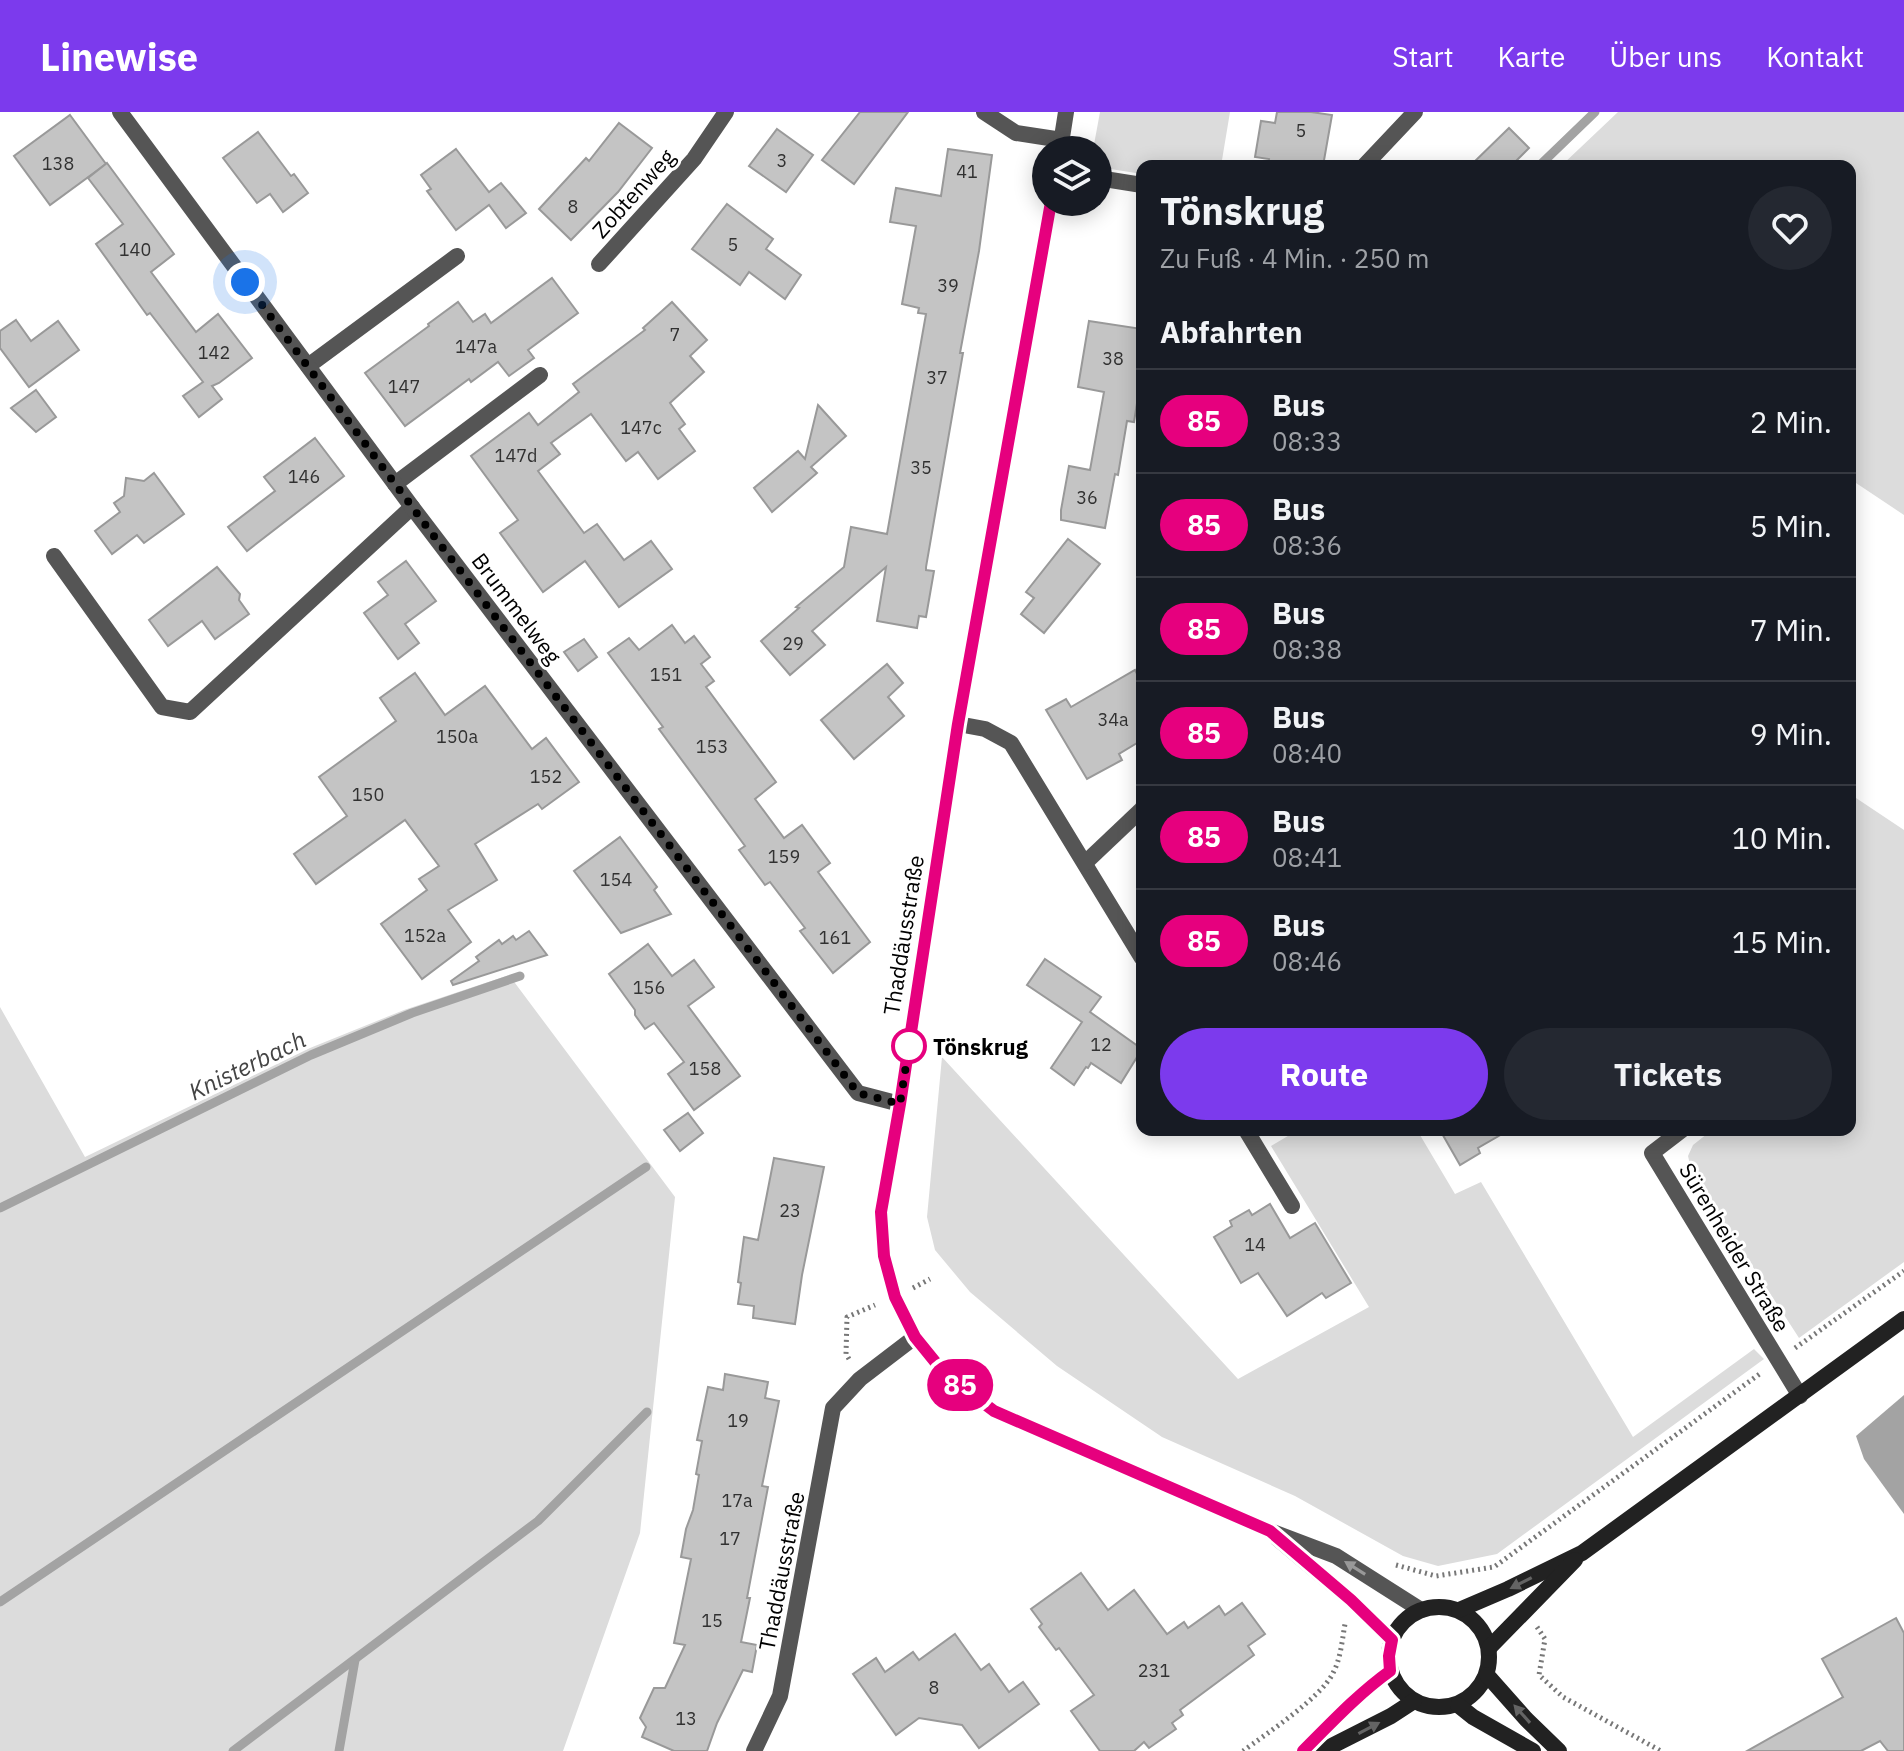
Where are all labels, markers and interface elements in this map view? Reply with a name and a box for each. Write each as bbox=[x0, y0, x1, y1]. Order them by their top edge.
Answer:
text: Linewise bbox=[40, 32, 198, 81]
text: Start bbox=[1392, 38, 1454, 75]
text: Karte bbox=[1498, 38, 1565, 75]
text: Über uns bbox=[1609, 38, 1722, 75]
text: Kontakt bbox=[1766, 38, 1864, 75]
house number: 5 bbox=[1296, 119, 1306, 142]
map controls bbox=[1032, 136, 1112, 216]
button: layers bbox=[1032, 136, 1112, 216]
street label: Zobtenweg bbox=[585, 142, 681, 244]
house number: 3 bbox=[777, 149, 787, 172]
house number: 138 bbox=[42, 152, 74, 175]
house number: 41 bbox=[956, 160, 978, 183]
text: Tönskrug bbox=[1160, 186, 1324, 235]
button: heart bbox=[1748, 186, 1832, 270]
house number: 8 bbox=[568, 195, 578, 218]
house number: 5 bbox=[728, 233, 738, 256]
house number: 140 bbox=[119, 238, 151, 261]
text: Zu Fuß · 4 Min. · 250 m bbox=[1160, 241, 1429, 275]
your location bbox=[225, 262, 265, 302]
house number: 39 bbox=[937, 274, 959, 297]
text: Abfahrten bbox=[1160, 312, 1303, 351]
house number: 7 bbox=[670, 323, 680, 346]
house number: 147a bbox=[455, 335, 497, 358]
house number: 142 bbox=[198, 341, 230, 364]
house number: 38 bbox=[1102, 347, 1124, 370]
house number: 37 bbox=[926, 366, 948, 389]
house number: 147 bbox=[388, 375, 420, 398]
text: Bus bbox=[1272, 385, 1325, 424]
text: 85 bbox=[1187, 402, 1221, 439]
text: 2 Min. bbox=[1750, 402, 1832, 441]
house number: 147c bbox=[620, 416, 662, 439]
text: 08:33 bbox=[1272, 424, 1342, 458]
house number: 147d bbox=[495, 444, 537, 467]
house number: 35 bbox=[910, 456, 932, 479]
house number: 146 bbox=[288, 465, 320, 488]
house number: 36 bbox=[1076, 486, 1098, 509]
text: Bus bbox=[1272, 489, 1325, 528]
text: 85 bbox=[1187, 506, 1221, 543]
text: 5 Min. bbox=[1750, 506, 1832, 545]
text: 08:36 bbox=[1272, 528, 1342, 562]
street label: Brummelweg bbox=[466, 547, 568, 670]
text: Bus bbox=[1272, 593, 1325, 632]
text: 85 bbox=[1187, 610, 1221, 647]
text: 7 Min. bbox=[1750, 610, 1832, 649]
house number: 29 bbox=[782, 632, 804, 655]
text: 08:38 bbox=[1272, 632, 1342, 666]
house number: 151 bbox=[650, 663, 682, 686]
text: Bus bbox=[1272, 697, 1325, 736]
house number: 34a bbox=[1097, 708, 1129, 731]
text: 85 bbox=[1187, 714, 1221, 751]
text: 9 Min. bbox=[1750, 714, 1832, 753]
house number: 150a bbox=[436, 725, 478, 748]
house number: 153 bbox=[696, 735, 728, 758]
text: 08:40 bbox=[1272, 736, 1342, 770]
house number: 152 bbox=[530, 765, 562, 788]
house number: 150 bbox=[352, 783, 384, 806]
text: Bus bbox=[1272, 801, 1325, 840]
text: 85 bbox=[1187, 818, 1221, 855]
text: 10 Min. bbox=[1732, 818, 1832, 857]
text: 08:41 bbox=[1272, 840, 1342, 874]
house number: 159 bbox=[768, 845, 800, 868]
street label: Thaddäusstraße bbox=[876, 853, 930, 1017]
house number: 154 bbox=[600, 868, 632, 891]
text: Bus bbox=[1272, 905, 1325, 944]
text: 85 bbox=[1187, 922, 1221, 959]
text: 15 Min. bbox=[1732, 922, 1832, 961]
house number: 152a bbox=[404, 924, 446, 947]
house number: 161 bbox=[819, 926, 851, 949]
text: 08:46 bbox=[1272, 944, 1342, 978]
house number: 156 bbox=[633, 976, 665, 999]
water label: Knisterbach bbox=[183, 1023, 311, 1107]
button: Route bbox=[1160, 1028, 1488, 1120]
button: Tickets bbox=[1504, 1028, 1832, 1120]
marker: Tönskrug bbox=[892, 1029, 926, 1063]
place label: Tönskrug bbox=[933, 1032, 1029, 1061]
house number: 12 bbox=[1090, 1033, 1112, 1056]
house number: 158 bbox=[689, 1057, 721, 1080]
street label: Sürenheider Straße bbox=[1673, 1157, 1797, 1337]
house number: 23 bbox=[779, 1199, 801, 1222]
house number: 14 bbox=[1244, 1233, 1266, 1256]
line badge: 85 bbox=[924, 1359, 996, 1411]
text: 85 bbox=[943, 1366, 977, 1403]
house number: 19 bbox=[727, 1409, 749, 1432]
house number: 17a bbox=[721, 1489, 753, 1512]
street label: Thaddäusstraße bbox=[751, 1489, 811, 1653]
house number: 17 bbox=[719, 1527, 741, 1550]
one-way arrow bbox=[1344, 1561, 1366, 1575]
one-way arrow bbox=[1509, 1576, 1532, 1589]
house number: 15 bbox=[701, 1609, 723, 1632]
house number: 231 bbox=[1138, 1659, 1170, 1682]
house number: 8 bbox=[929, 1676, 939, 1699]
one-way arrow bbox=[1514, 1705, 1532, 1724]
house number: 13 bbox=[675, 1707, 697, 1730]
one-way arrow bbox=[1357, 1721, 1380, 1734]

